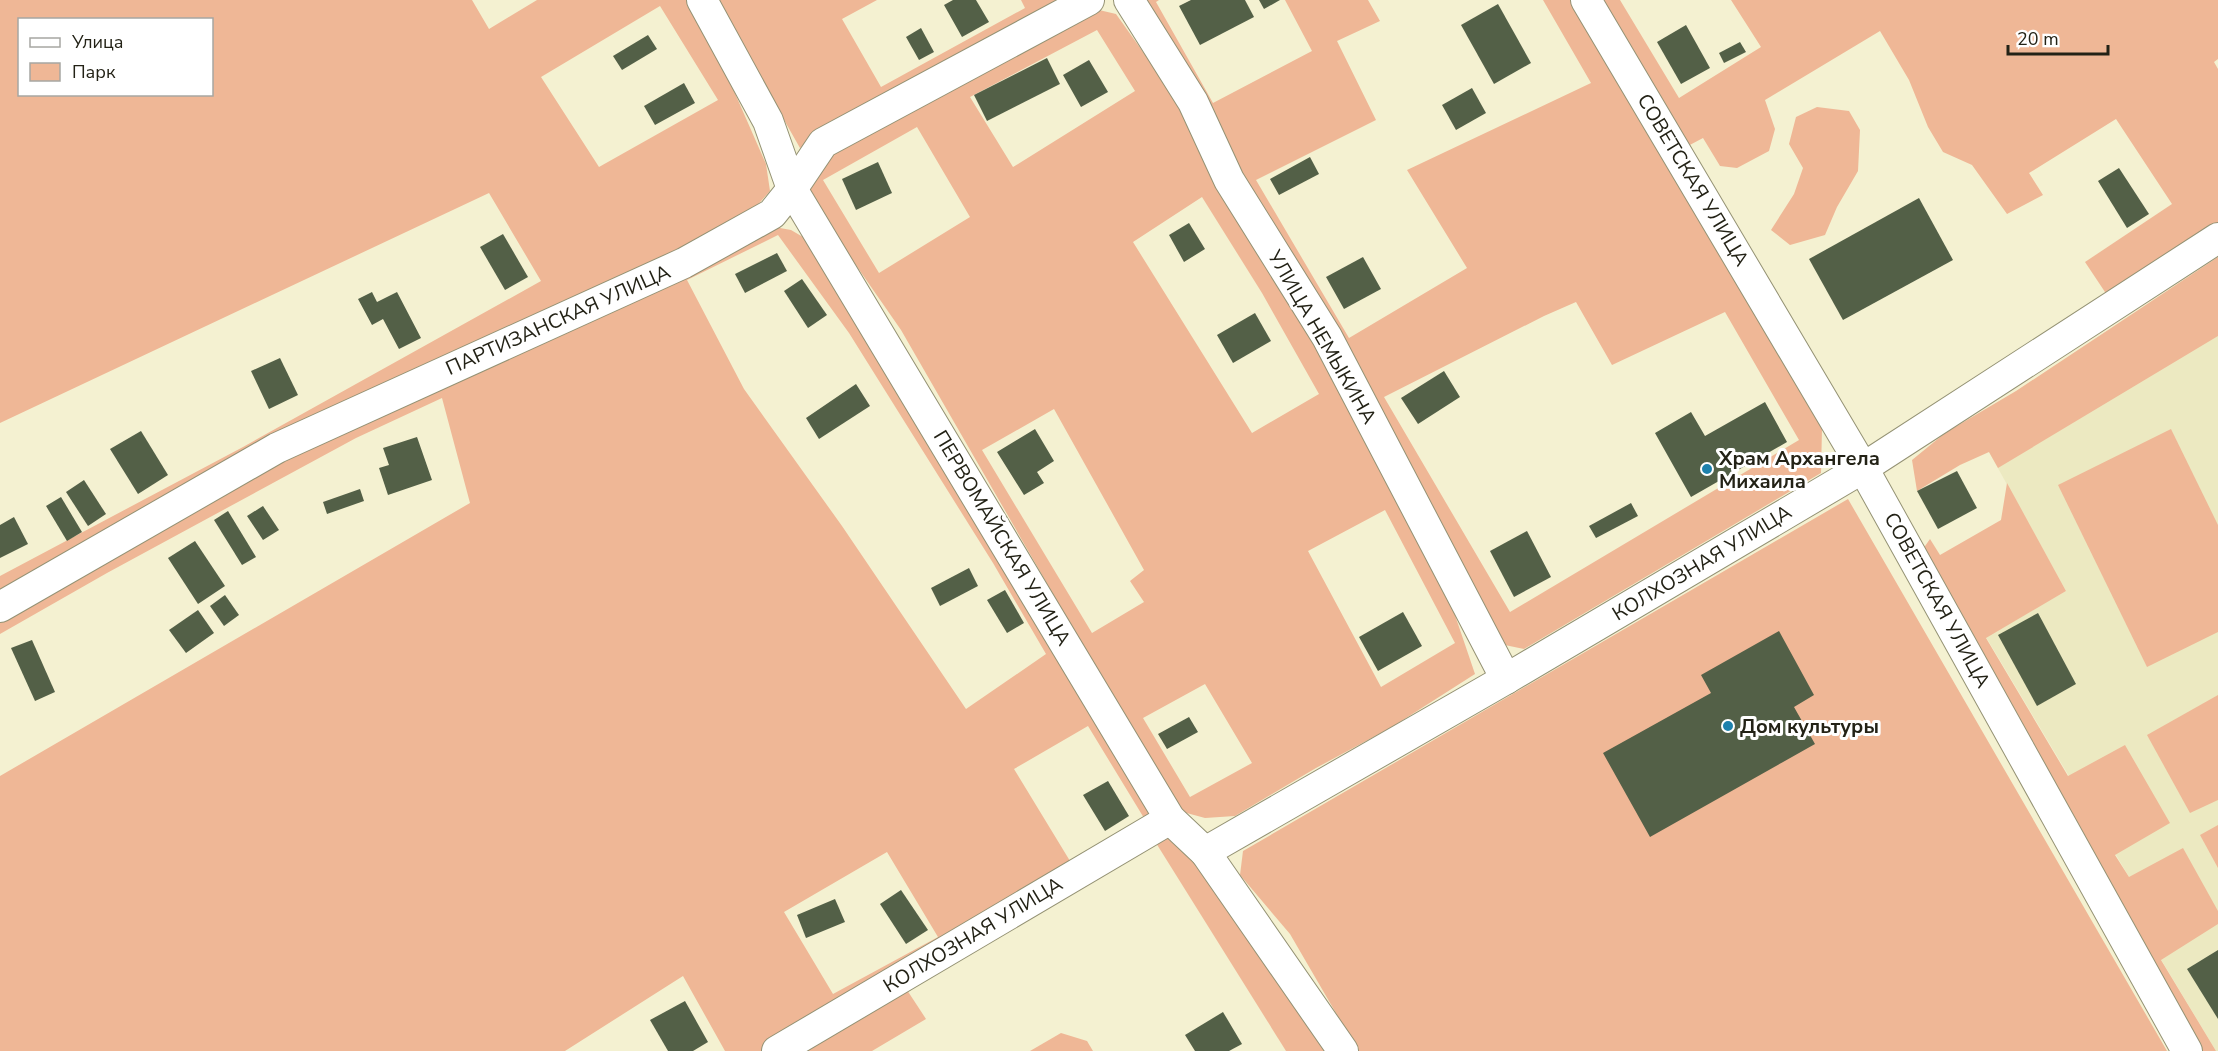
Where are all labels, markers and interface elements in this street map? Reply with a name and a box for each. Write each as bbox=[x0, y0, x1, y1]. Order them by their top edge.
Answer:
legend bbox=[18, 18, 213, 96]
scale bar bbox=[2008, 18, 2108, 56]
text: 20 m bbox=[2017, 27, 2059, 51]
text: Улица bbox=[71, 30, 123, 54]
text: Парк bbox=[72, 60, 116, 84]
street label: СОВЕТСКАЯ УЛИЦА bbox=[1631, 89, 1755, 272]
street label: УЛИЦА НЕМЫКИНА bbox=[1261, 244, 1383, 429]
street label: ПАРТИЗАНСКАЯ УЛИЦА bbox=[441, 258, 675, 382]
street label: ПЕРВОМАЙСКАЯ УЛИЦА bbox=[927, 425, 1077, 651]
place label: Храм Архангела Михаила bbox=[1718, 445, 1880, 495]
marker: Храм Архангела Михаила bbox=[1700, 462, 1714, 476]
street label: КОЛХОЗНАЯ УЛИЦА bbox=[1607, 498, 1797, 627]
street label: СОВЕТСКАЯ УЛИЦА bbox=[1878, 507, 1997, 693]
place label: Дом культуры bbox=[1740, 713, 1879, 740]
marker: Дом культуры bbox=[1721, 719, 1735, 733]
street label: КОЛХОЗНАЯ УЛИЦА bbox=[878, 870, 1068, 999]

